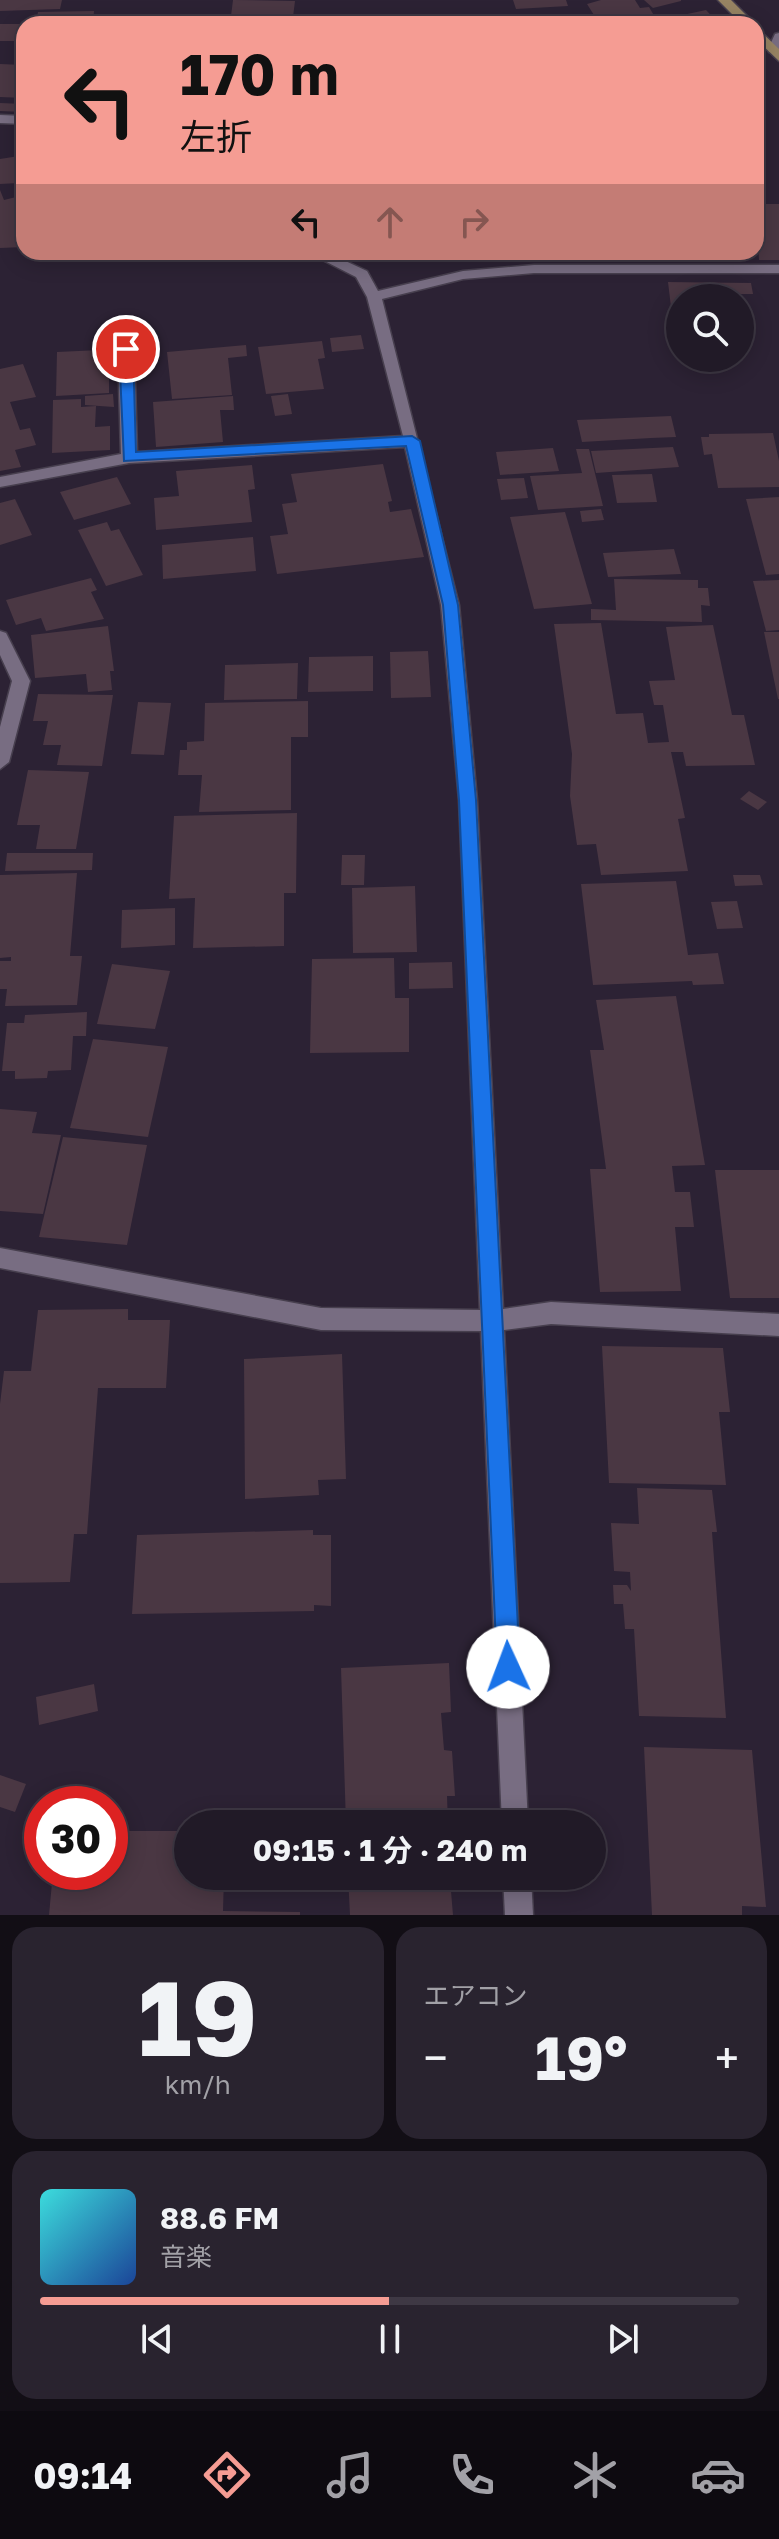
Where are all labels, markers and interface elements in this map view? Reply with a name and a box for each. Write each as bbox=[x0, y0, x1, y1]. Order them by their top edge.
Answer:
text: 170 m bbox=[180, 40, 339, 107]
icon: left bbox=[48, 48, 152, 152]
text: 左折 bbox=[180, 115, 252, 158]
icon: left bbox=[284, 200, 328, 244]
icon: ahead bbox=[368, 200, 412, 244]
icon: right bbox=[452, 200, 496, 244]
map controls bbox=[666, 284, 754, 372]
button: search bbox=[666, 284, 754, 372]
pin bbox=[92, 315, 160, 383]
icon: arrive bbox=[104, 327, 148, 371]
position arrow bbox=[466, 1625, 550, 1709]
speed limit sign: 30 bbox=[24, 1786, 128, 1890]
text: 09:15 · 1 分 · 240 m bbox=[253, 1832, 527, 1868]
text: 19 bbox=[138, 1954, 258, 2079]
text: エアコン bbox=[424, 1980, 528, 2011]
text: 19° bbox=[535, 2021, 627, 2093]
text: − bbox=[424, 2031, 448, 2084]
text: + bbox=[715, 2031, 739, 2084]
text: km/h bbox=[165, 2069, 231, 2100]
text: 88.6 FM bbox=[160, 2200, 279, 2236]
text: 音楽 bbox=[160, 2241, 212, 2272]
icon: previous bbox=[135, 2317, 179, 2361]
icon: pause bbox=[368, 2317, 412, 2361]
icon: next bbox=[601, 2317, 645, 2361]
icon: directions bbox=[199, 2447, 255, 2503]
icon: music bbox=[322, 2447, 378, 2503]
icon: phone bbox=[444, 2447, 500, 2503]
icon: climate bbox=[567, 2447, 623, 2503]
icon: car bbox=[690, 2447, 746, 2503]
text: 09:14 bbox=[33, 2454, 132, 2497]

